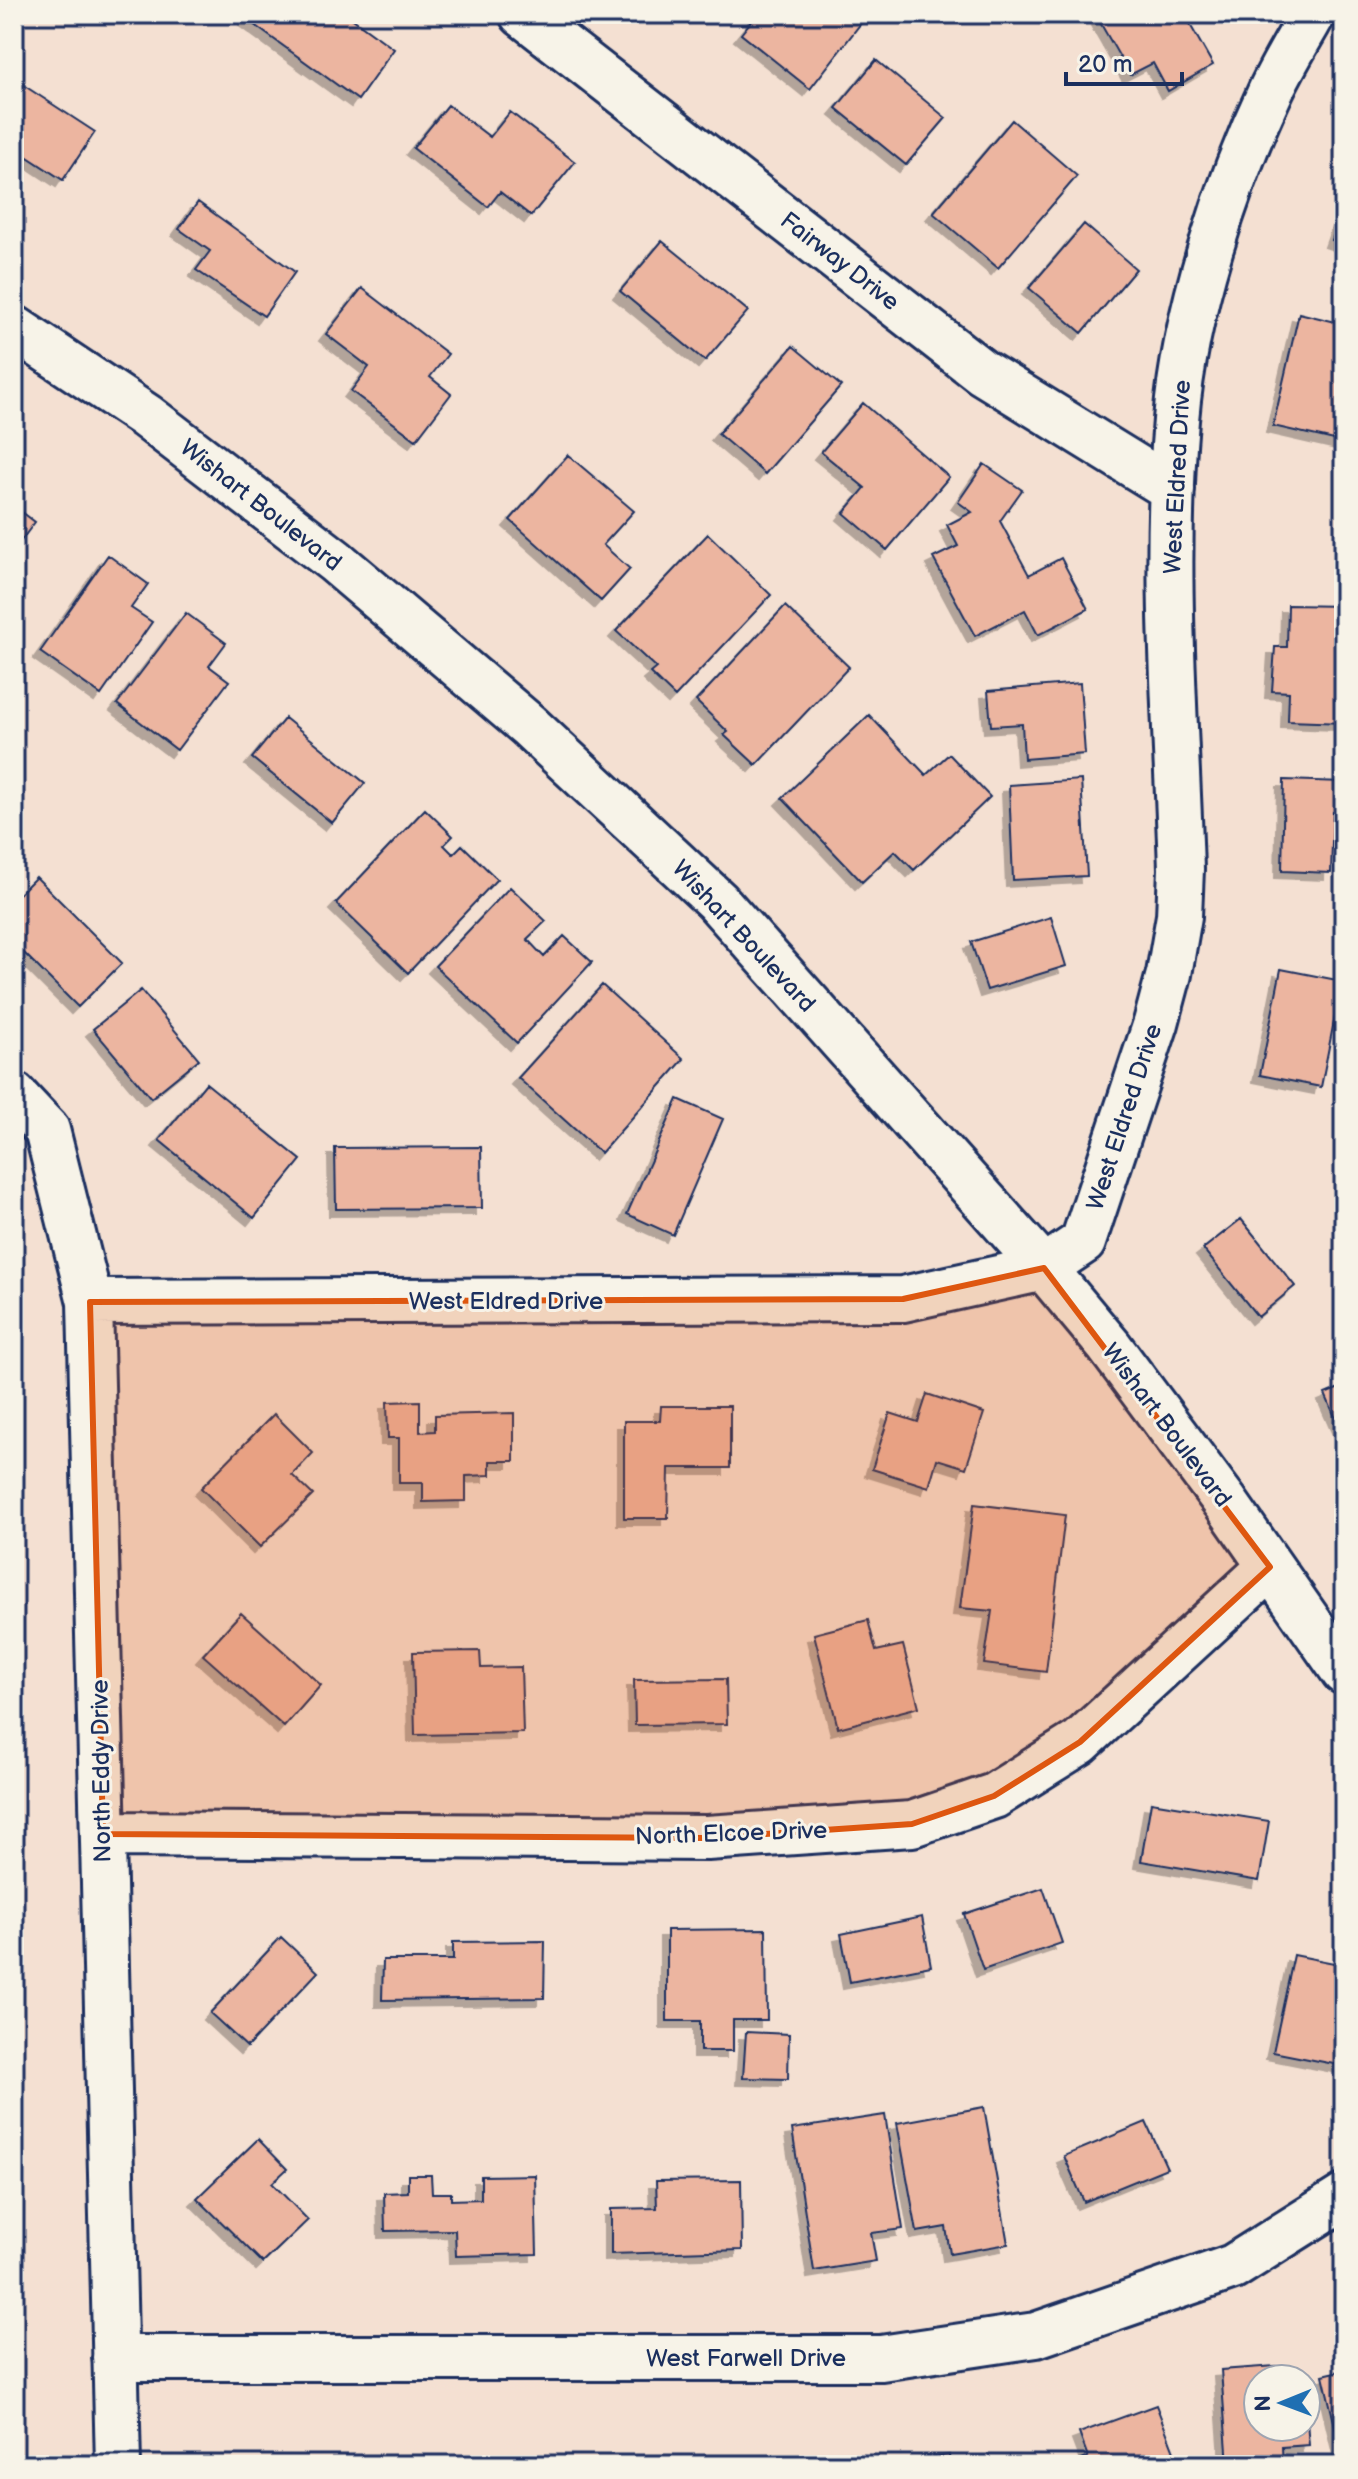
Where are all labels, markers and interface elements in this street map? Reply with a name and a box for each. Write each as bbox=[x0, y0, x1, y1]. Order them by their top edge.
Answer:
scale bar bbox=[1066, 36, 1182, 86]
text: 20 m bbox=[1078, 50, 1133, 79]
street label: Fairway Drive bbox=[774, 206, 905, 317]
street label: West Eldred Drive bbox=[1158, 379, 1197, 575]
street label: Wishart Boulevard bbox=[174, 433, 347, 578]
street label: Wishart Boulevard bbox=[666, 854, 821, 1018]
street label: West Eldred Drive bbox=[1081, 1020, 1168, 1214]
street label: West Eldred Drive bbox=[409, 1287, 603, 1316]
street label: Wishart Boulevard bbox=[1096, 1338, 1238, 1513]
street label: North Eddy Drive bbox=[85, 1679, 118, 1863]
street label: North Elcoe Drive bbox=[634, 1816, 828, 1851]
street label: West Farwell Drive bbox=[646, 2344, 846, 2373]
north arrow bbox=[1242, 2363, 1322, 2443]
text: N bbox=[1250, 2395, 1277, 2412]

